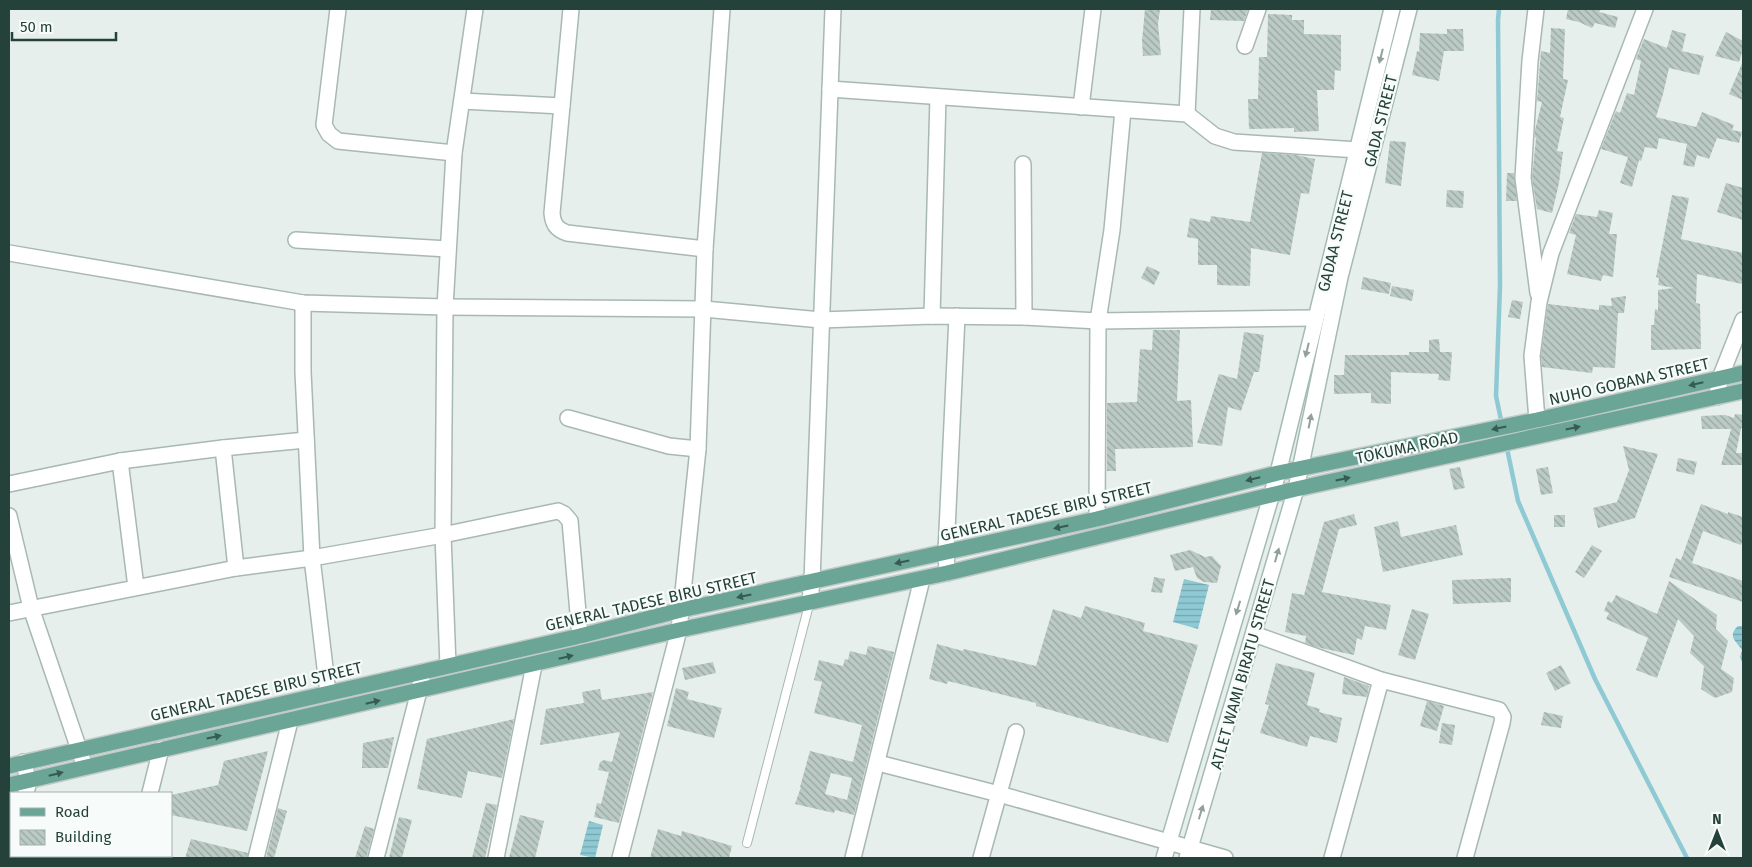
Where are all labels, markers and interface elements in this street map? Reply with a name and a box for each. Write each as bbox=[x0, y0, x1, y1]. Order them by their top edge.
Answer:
scale bar bbox=[12, 10, 116, 42]
text: 50 m bbox=[20, 18, 53, 36]
one-way arrow bbox=[1376, 49, 1384, 64]
street label: GADA STREET bbox=[1360, 72, 1401, 169]
street label: GADAA STREET bbox=[1314, 188, 1357, 294]
one-way arrow bbox=[1303, 342, 1311, 357]
street label: NUHO GOBANA STREET bbox=[1547, 354, 1712, 409]
one-way arrow bbox=[1688, 380, 1703, 388]
one-way arrow bbox=[1306, 412, 1314, 428]
one-way arrow bbox=[1492, 424, 1507, 432]
one-way arrow bbox=[1566, 424, 1581, 432]
street label: TOKUMA ROAD bbox=[1354, 427, 1460, 468]
one-way arrow bbox=[1245, 475, 1260, 483]
one-way arrow bbox=[1336, 475, 1351, 483]
street label: GENERAL TADESE BIRU STREET bbox=[938, 478, 1154, 545]
one-way arrow bbox=[1053, 523, 1069, 531]
one-way arrow bbox=[1273, 547, 1281, 562]
one-way arrow bbox=[895, 558, 910, 566]
street label: GENERAL TADESE BIRU STREET bbox=[543, 568, 759, 635]
street label: ATLET WAMI BIRATU STREET bbox=[1206, 576, 1279, 771]
one-way arrow bbox=[736, 592, 751, 600]
one-way arrow bbox=[1233, 601, 1241, 616]
one-way arrow bbox=[558, 653, 573, 661]
street label: GENERAL TADESE BIRU STREET bbox=[148, 658, 364, 725]
one-way arrow bbox=[366, 698, 381, 706]
one-way arrow bbox=[207, 733, 222, 741]
one-way arrow bbox=[49, 770, 64, 778]
legend bbox=[10, 792, 172, 857]
text: Road bbox=[55, 803, 90, 821]
one-way arrow bbox=[1198, 804, 1206, 819]
north arrow bbox=[1692, 807, 1742, 857]
text: N bbox=[1712, 811, 1722, 828]
text: Building bbox=[55, 828, 111, 846]

